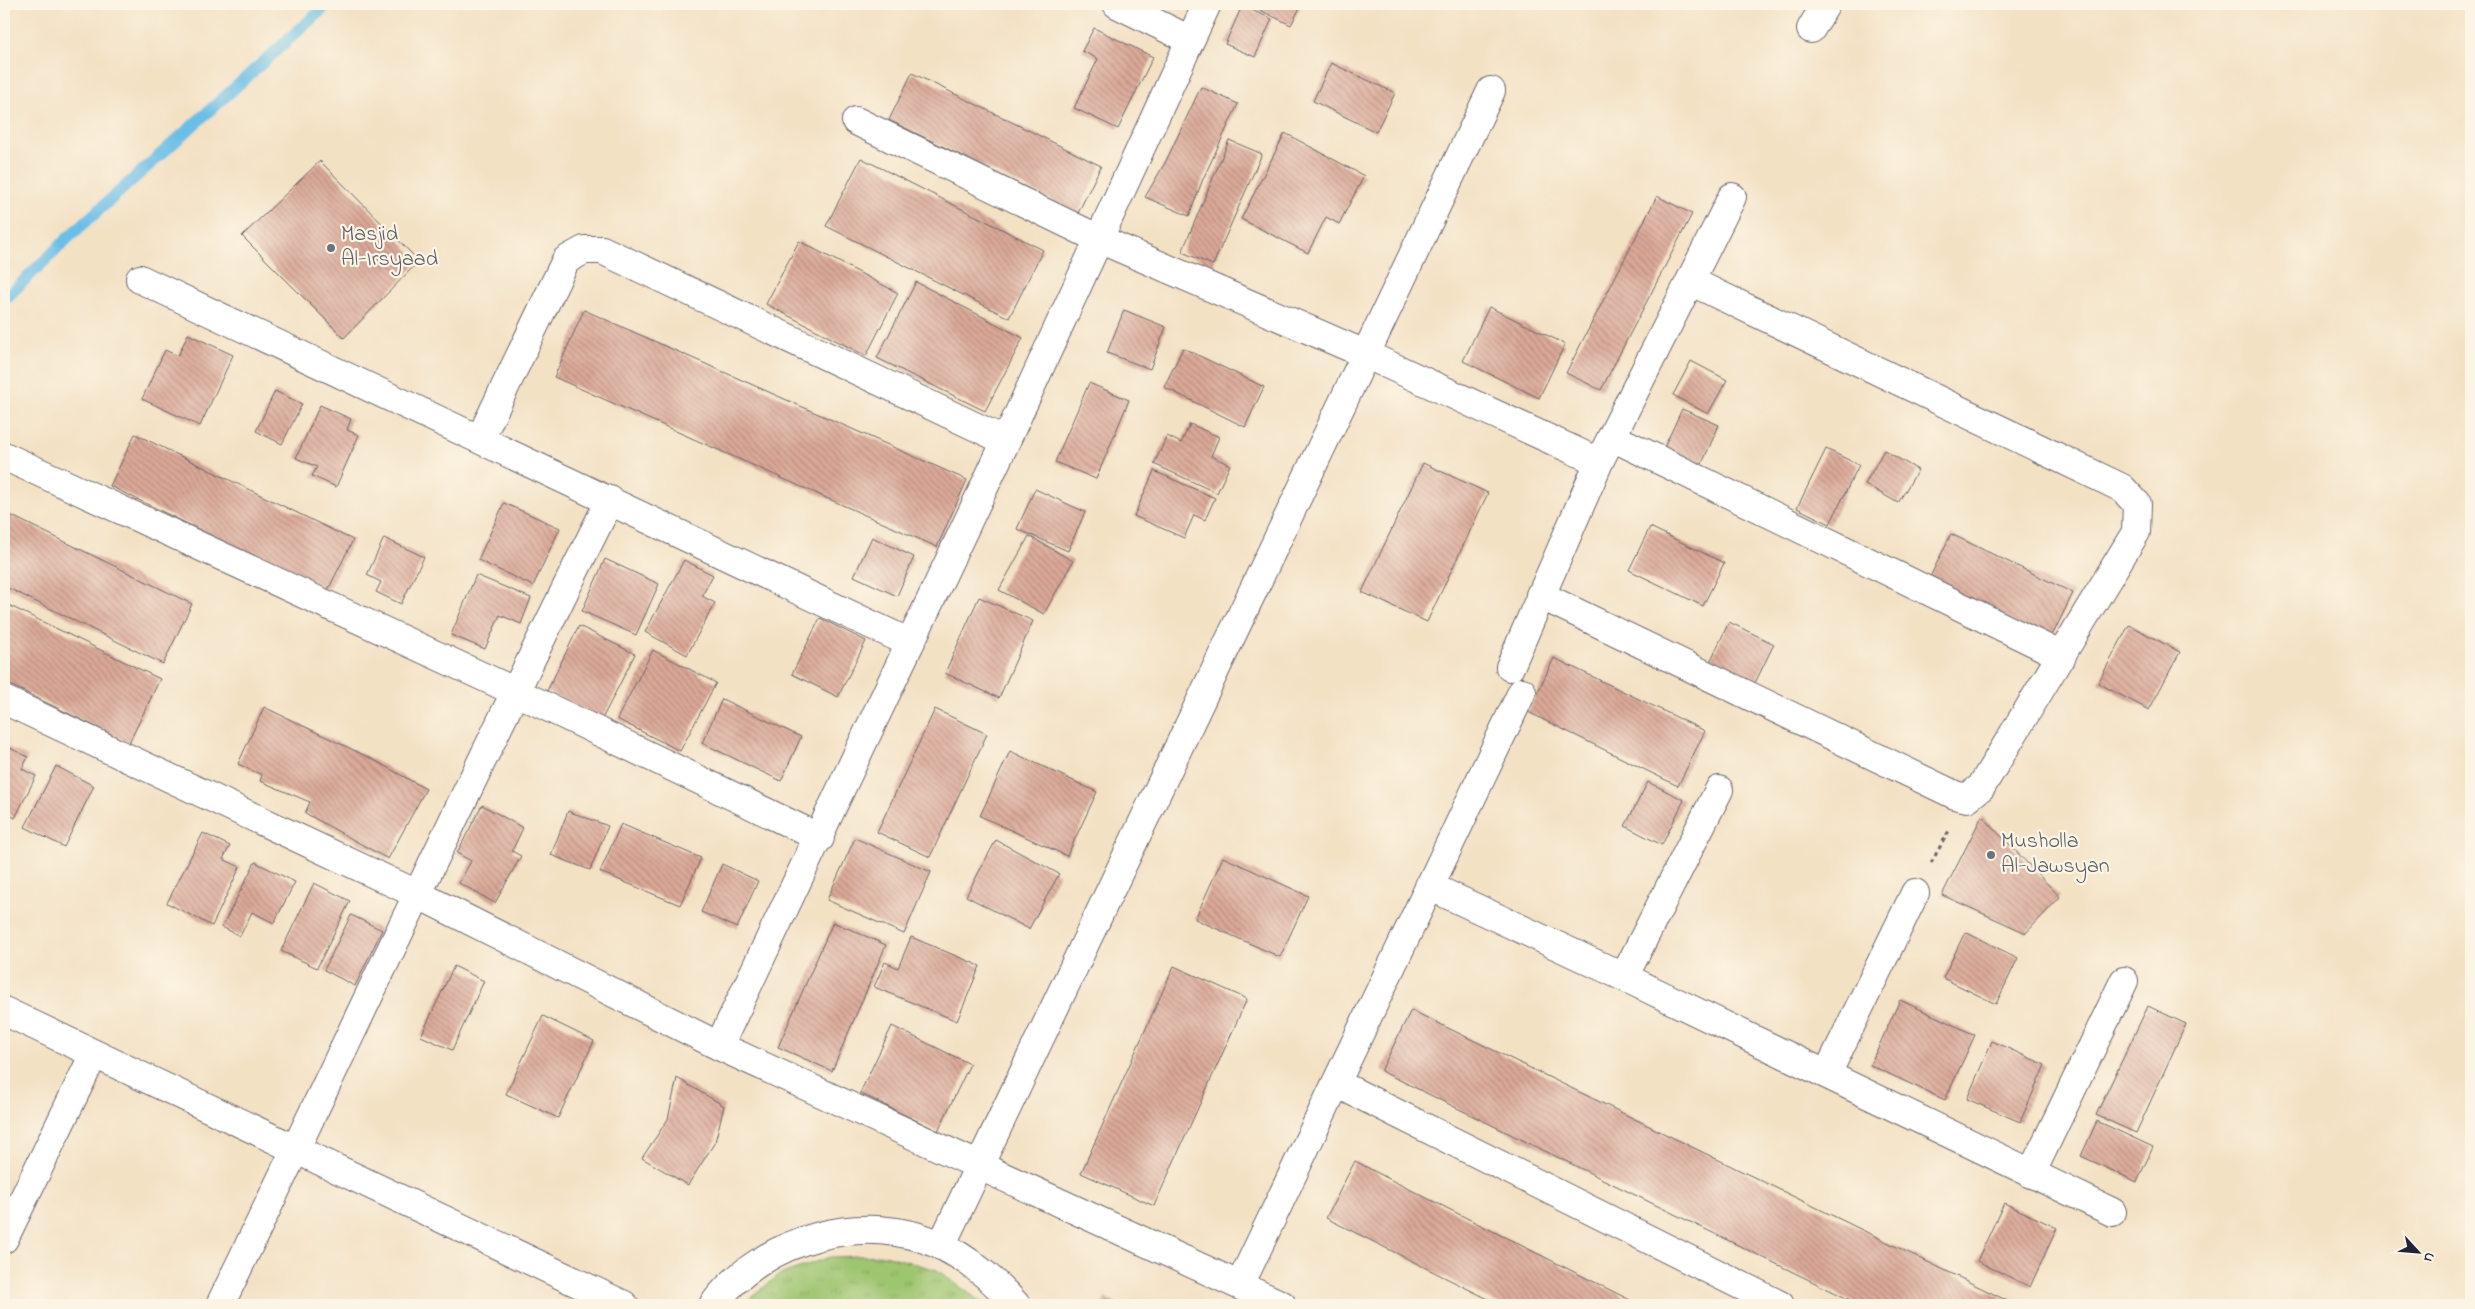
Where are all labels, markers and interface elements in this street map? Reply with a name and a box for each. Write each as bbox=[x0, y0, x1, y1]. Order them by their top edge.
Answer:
place label: Masjid Al-Irsyaad bbox=[341, 219, 438, 277]
marker: Masjid Al-Irsyaad bbox=[325, 242, 337, 254]
place label: Musholla Al-Jawsyan bbox=[2001, 826, 2110, 884]
marker: Musholla Al-Jawsyan bbox=[1985, 849, 1997, 861]
north arrow bbox=[2392, 1226, 2442, 1276]
text: U bbox=[2417, 1248, 2440, 1266]

